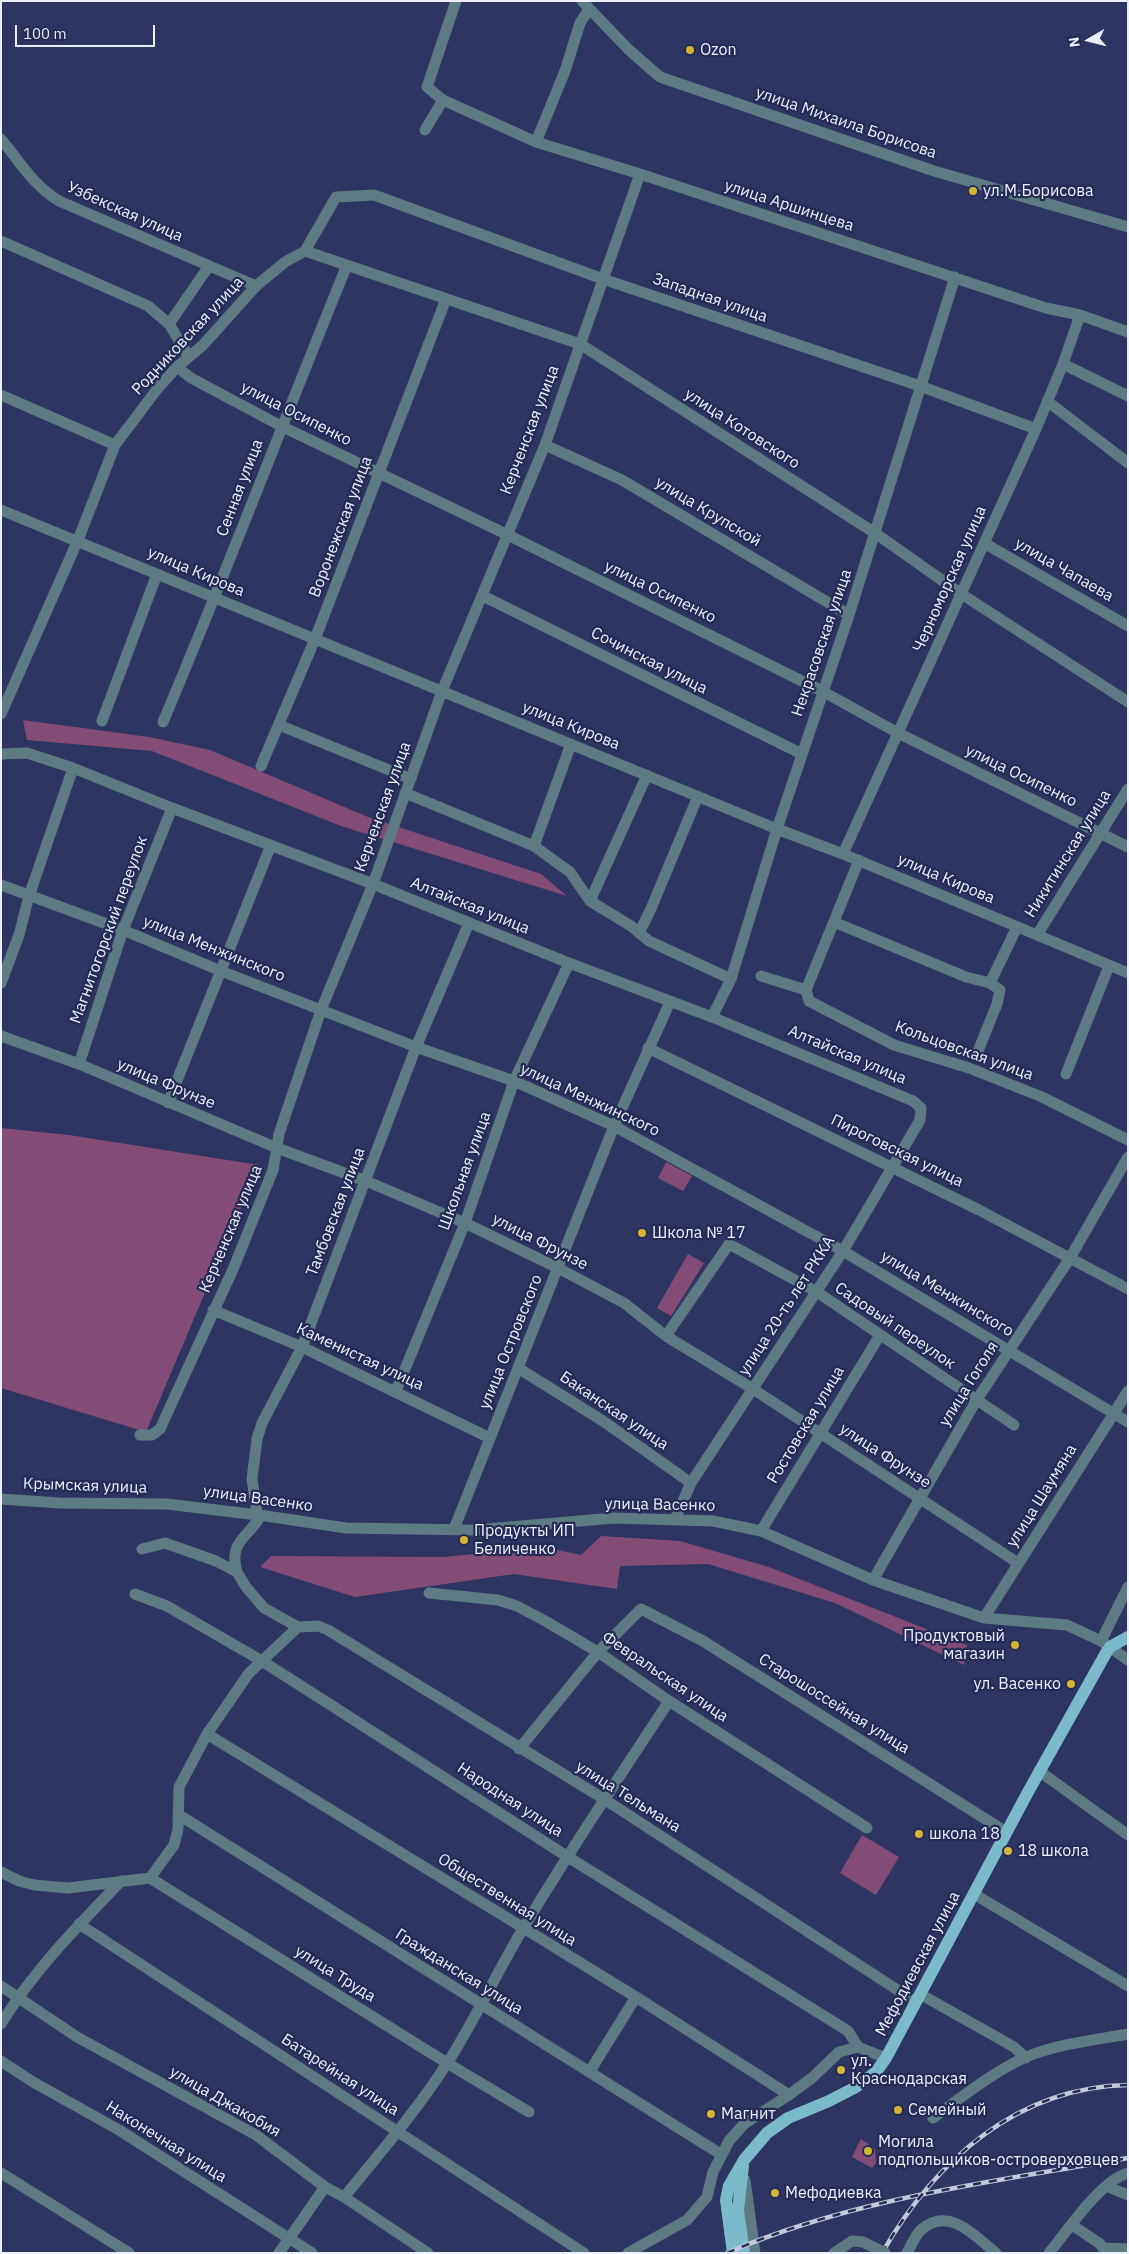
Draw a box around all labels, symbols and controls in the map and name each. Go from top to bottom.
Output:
scale bar [18,15,158,47]
north arrow [1064,15,1114,65]
text: 100 m [23,24,67,43]
text: N [1065,36,1084,48]
place label: Ozon [700,40,737,60]
marker: Ozon [684,44,696,56]
street label: улица Михаила Борисова [753,83,939,163]
street label: улица Аршинцева [722,176,856,236]
street label: Узбекская улица [64,178,186,246]
place label: ул.М.Борисова [983,181,1094,201]
marker: ул.М.Борисова [967,185,979,197]
street label: Западная улица [650,269,770,327]
street label: Родниковская улица [128,273,248,399]
street label: Керченская улица [496,363,564,497]
street label: улица Осипенко [237,378,355,450]
street label: улица Котовского [681,385,803,473]
street label: Сенная улица [213,437,267,539]
street label: Воронежская улица [305,454,377,600]
street label: улица Крупской [652,473,764,551]
street label: Черноморская улица [909,503,991,655]
street label: улица Чапаева [1011,534,1117,606]
street label: улица Кирова [145,543,247,601]
street label: улица Осипенко [601,557,719,627]
street label: Некрасовская улица [788,567,856,719]
street label: Сочинская улица [588,623,710,699]
street label: улица Кирова [519,698,623,754]
street label: Керченская улица [351,739,415,875]
street label: улица Осипенко [962,741,1080,811]
street label: Никитинская улица [1021,787,1115,921]
street label: Магнитогорский переулок [66,833,152,1027]
street label: улица Кирова [895,850,997,908]
street label: Алтайская улица [408,873,532,939]
street label: улица Менжинского [140,912,288,986]
street label: Кольцовская улица [892,1017,1036,1085]
street label: Алтайская улица [785,1021,909,1089]
street label: улица Фрунзе [114,1055,218,1113]
street label: улица Менжинского [517,1059,663,1141]
street label: Школьная улица [435,1109,495,1233]
street label: Пироговская улица [828,1111,966,1191]
street label: Тамбовская улица [303,1145,369,1279]
street label: Керченская улица [195,1162,267,1296]
street label: улица Фрунзе [489,1210,591,1274]
place label: Школа № 17 [652,1223,746,1243]
marker: Школа № 17 [636,1227,648,1239]
street label: улица 20-ть лет РККА [735,1232,839,1380]
street label: улица Менжинского [877,1247,1017,1341]
street label: улица Островского [475,1272,547,1412]
street label: Садовый переулок [831,1278,959,1374]
street label: Каменистая улица [293,1319,427,1395]
street label: улица Гоголя [935,1338,1003,1430]
street label: Ростовская улица [763,1363,849,1487]
street label: Баканская улица [556,1367,672,1455]
street label: улица Фрунзе [836,1419,934,1493]
street label: улица Шаумяна [1003,1441,1081,1551]
street label: Крымская улица [22,1474,148,1498]
street label: улица Васенко [202,1482,314,1516]
street label: улица Васенко [604,1494,716,1516]
place label: Продукты ИП Беличенко [474,1521,575,1559]
marker: Продукты ИП Беличенко [458,1534,470,1546]
place label: Продуктовый магазин [903,1626,1005,1664]
street label: Февральская улица [598,1628,732,1726]
marker: Продуктовый магазин [1009,1639,1021,1651]
street label: Старошоссейная улица [755,1650,913,1758]
place label: ул. Васенко [973,1674,1061,1694]
marker: ул. Васенко [1065,1678,1077,1690]
street label: улица Тельмана [572,1757,684,1837]
street label: Народная улица [454,1759,566,1841]
place label: школа 18 [929,1824,1000,1844]
marker: школа 18 [913,1828,925,1840]
place label: 18 школа [1018,1841,1089,1861]
marker: 18 школа [1002,1845,1014,1857]
street label: Общественная улица [434,1850,580,1950]
street label: Мефодиевская улица [872,1888,964,2040]
street label: Гражданская улица [392,1925,526,2019]
street label: улица Труда [291,1942,379,2006]
street label: Батарейная улица [278,2030,402,2120]
place label: ул. Краснодарская [851,2051,967,2089]
street label: улица Джакобия [166,2062,284,2142]
marker: ул. Краснодарская [835,2064,847,2076]
street label: Наконечная улица [102,2097,230,2187]
place label: Семейный [908,2100,986,2120]
place label: Магнит [721,2104,776,2124]
marker: Семейный [892,2104,904,2116]
marker: Магнит [705,2108,717,2120]
place label: Могила подпольщиков-островерховцев [878,2132,1119,2170]
marker: Могила подпольщиков-островерховцев [862,2145,874,2157]
place label: Мефодиевка [785,2183,882,2203]
marker: Мефодиевка [769,2187,781,2199]

